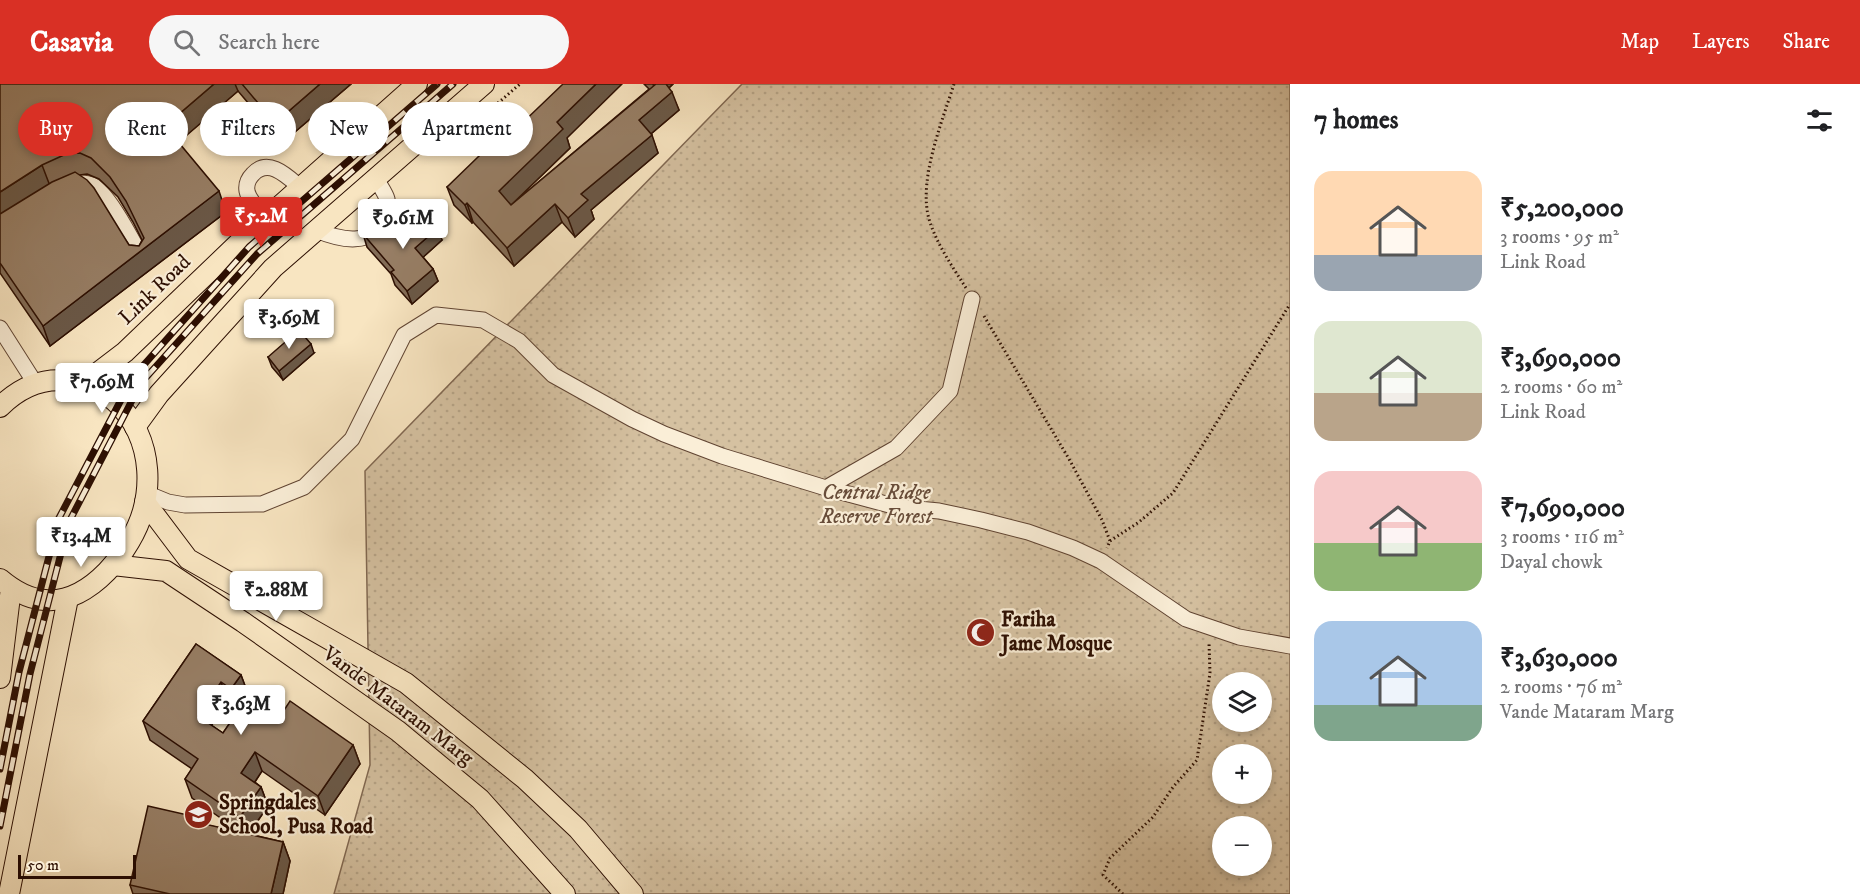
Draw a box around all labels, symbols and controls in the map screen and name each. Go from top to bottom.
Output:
search box [149,15,569,69]
text: Casavia [30,25,113,60]
icon: search [170,26,203,59]
text: Search here [218,29,320,56]
text: Map [1620,29,1659,55]
text: Layers [1692,29,1750,55]
text: Share [1783,29,1830,55]
chip: Buy [18,102,93,156]
chip: Rent [105,102,188,156]
chip: Filters [200,102,296,156]
chip: New [308,102,389,156]
chip: Apartment [401,102,533,156]
text: 7 homes [1314,104,1398,137]
icon: filters [1803,104,1836,137]
text: ₹5,200,000 [1500,192,1624,225]
icon: home [1362,195,1434,267]
pin: ₹5.2M [219,197,303,248]
pin: ₹9.61M [354,199,452,250]
text: ₹5.2M [234,204,288,229]
text: ₹9.61M [372,206,434,231]
text: 3 rooms · 95 m² [1500,225,1619,250]
street label: Link Road [114,249,197,331]
text: Link Road [1500,250,1586,275]
pin: ₹3.69M [240,299,338,350]
text: ₹3.69M [258,306,320,331]
text: ₹3,690,000 [1500,342,1621,375]
icon: home [1362,345,1434,417]
pin: ₹7.69M [53,363,151,414]
text: ₹7.69M [69,370,135,395]
text: 2 rooms · 60 m² [1500,375,1622,400]
text: Link Road [1500,400,1586,425]
park label: Central Ridge Reserve Forest [819,480,934,530]
text: ₹7,690,000 [1500,492,1625,525]
icon: home [1362,495,1434,567]
pin: ₹13.4M [32,517,130,568]
text: ₹13.4M [51,524,111,549]
text: 3 rooms · 116 m² [1500,525,1624,550]
text: Dayal chowk [1500,550,1603,575]
pin: ₹2.88M [227,571,325,622]
text: ₹2.88M [244,578,308,603]
place label: Fariha Jame Mosque [999,607,1112,657]
mosque icon: Fariha Jame Mosque [964,616,996,648]
street label: Vande Mataram Marg [317,640,479,772]
text: ₹3,630,000 [1500,642,1618,675]
icon: home [1362,645,1434,717]
map controls [1212,672,1272,876]
button: layers [1212,672,1272,732]
text: 2 rooms · 76 m² [1500,675,1622,700]
pin: ₹3.63M [192,685,290,736]
text: ₹3.63M [211,692,271,717]
text: Vande Mataram Marg [1500,700,1674,725]
button: + [1212,744,1272,804]
place label: Springdales School, Pusa Road [219,790,374,840]
school or university icon: Springdales School, Pusa Road [182,799,214,831]
button: − [1212,816,1272,876]
scale bar [18,852,136,880]
text: 50 m [27,855,59,875]

